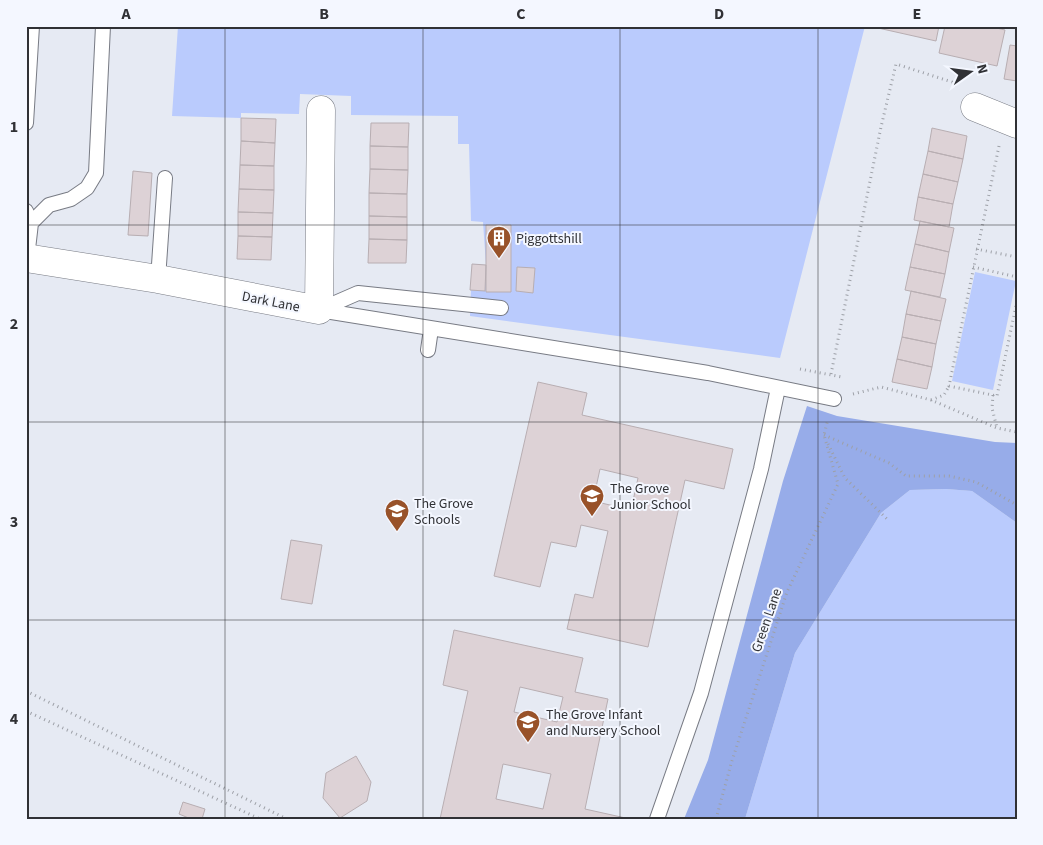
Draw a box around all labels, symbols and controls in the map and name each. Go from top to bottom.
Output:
text: A [120,3,131,25]
text: B [319,3,329,25]
text: C [516,3,526,25]
text: D [714,3,724,25]
text: E [913,3,921,25]
north arrow [946,48,996,98]
text: N [971,62,992,76]
text: 1 [10,116,18,138]
building icon: Piggottshill [486,225,512,259]
place label: Piggottshill [516,229,582,249]
street label: Dark Lane [240,287,302,317]
text: 2 [10,313,18,335]
place label: The Grove Junior School [610,479,691,515]
school or university icon: The Grove Junior School [579,483,605,517]
place label: The Grove Schools [414,494,473,530]
school or university icon: The Grove Schools [384,498,410,532]
text: 3 [10,511,18,533]
street label: Green Lane [747,586,787,655]
place label: The Grove Infant and Nursery School [546,705,661,741]
text: 4 [10,708,19,730]
school or university icon: The Grove Infant and Nursery School [515,709,541,743]

